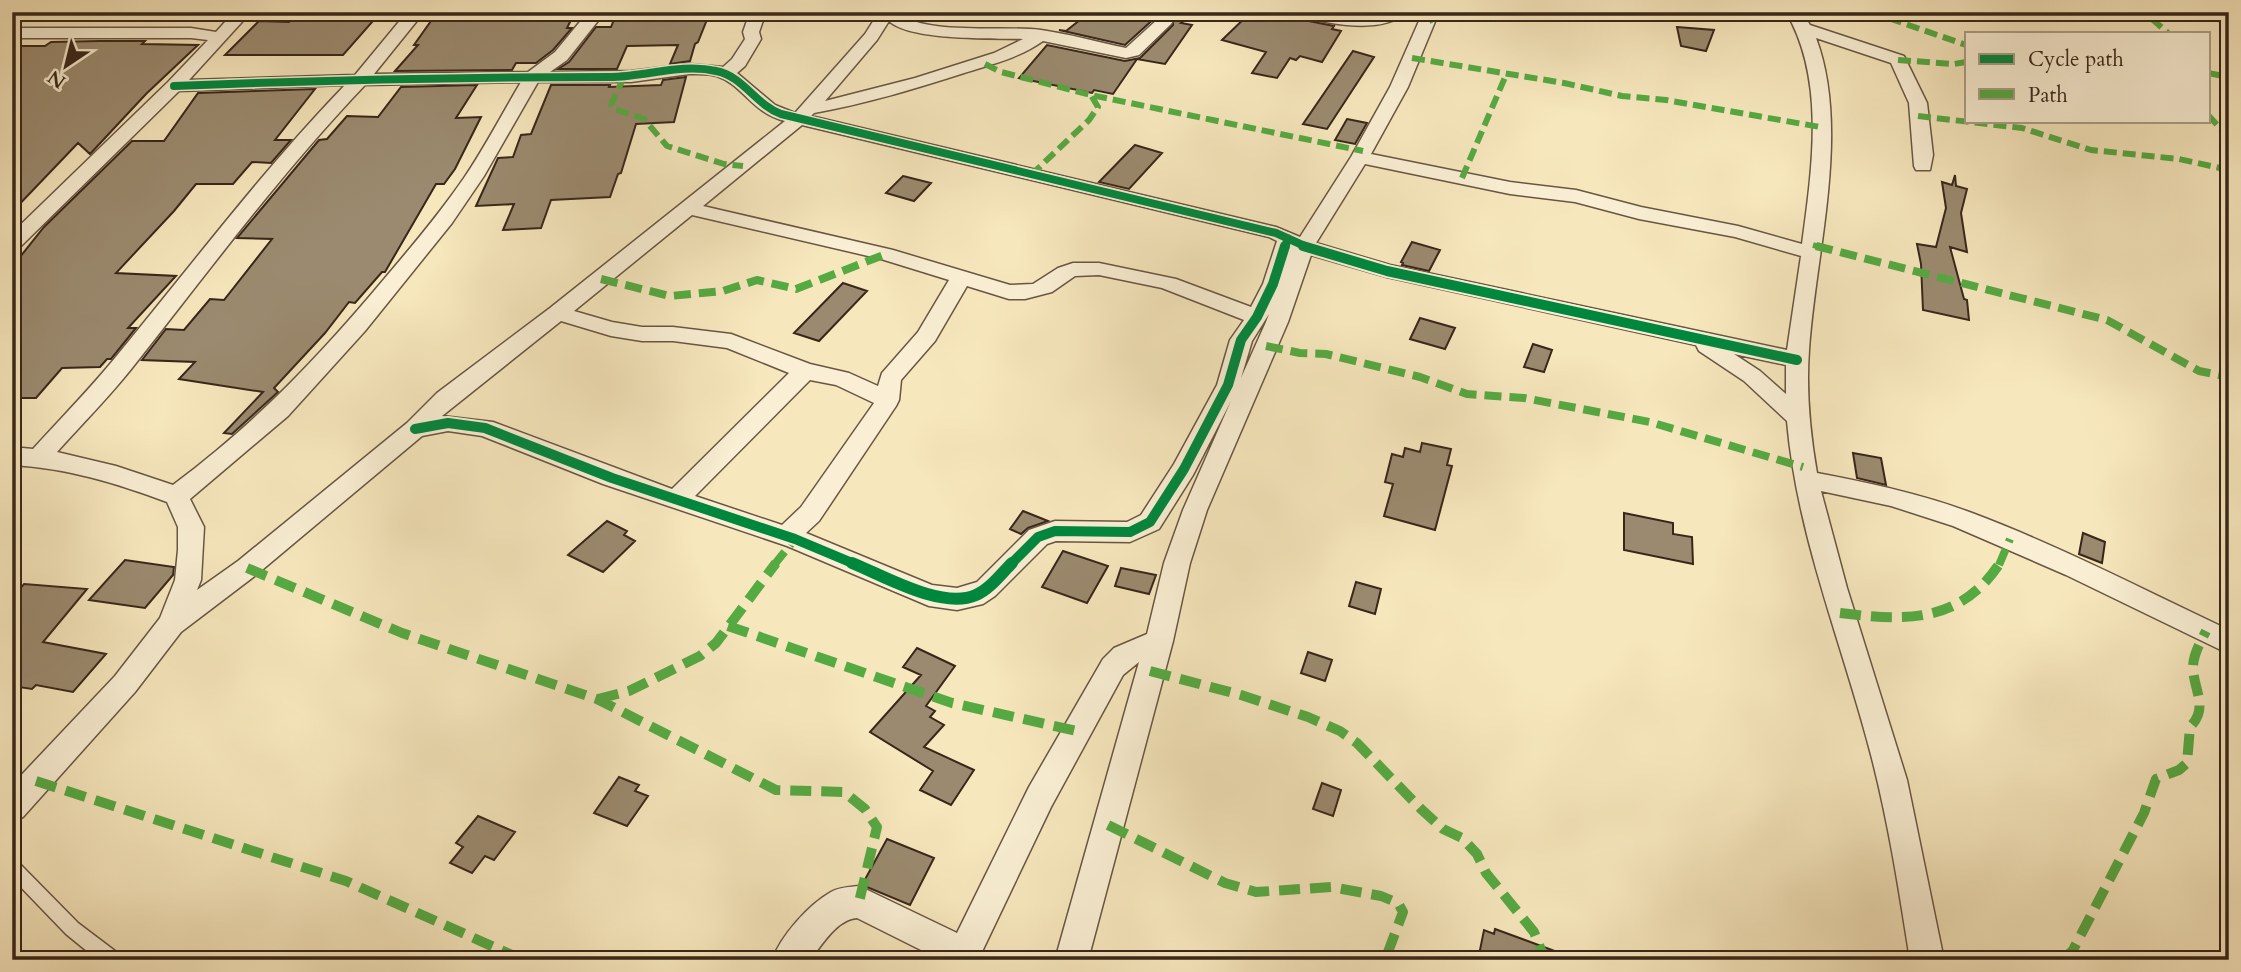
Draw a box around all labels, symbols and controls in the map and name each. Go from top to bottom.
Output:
north arrow [32,32,102,102]
legend [1965,32,2210,122]
text: Cycle path [2028,45,2124,74]
text: N [42,63,71,94]
text: Path [2028,81,2068,110]

